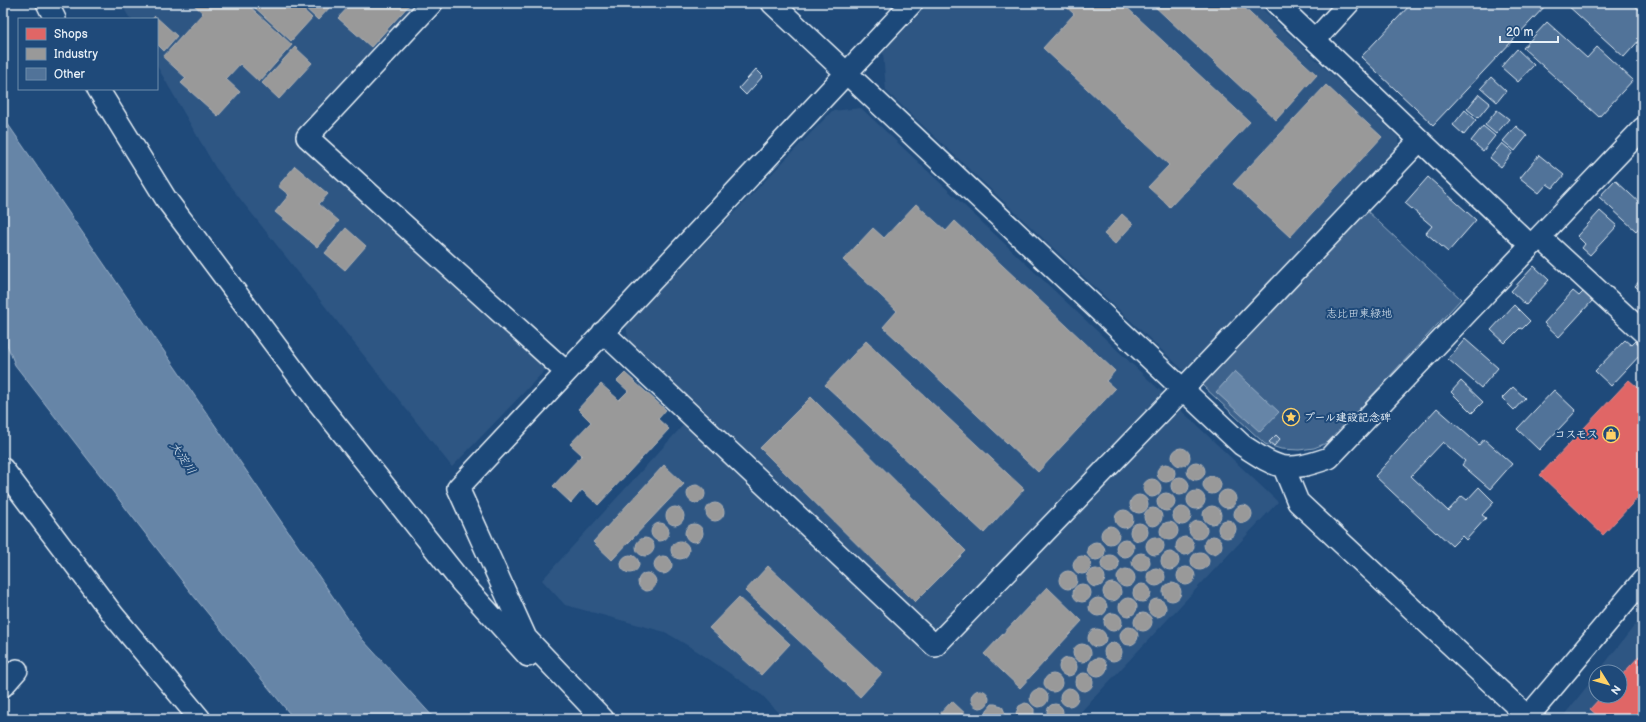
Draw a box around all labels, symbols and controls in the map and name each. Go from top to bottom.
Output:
legend [18,18,158,90]
scale bar [1500,18,1558,44]
text: 20 m [1506,25,1533,40]
text: Shops [54,27,88,42]
text: Industry [54,47,99,62]
text: Other [54,67,86,82]
park label: 志比田東緑地 [1326,307,1392,320]
place icon: プール建設記念碑 [1281,407,1301,427]
place label: プール建設記念碑 [1304,411,1391,424]
shop icon: コスモス [1601,424,1621,444]
place label: コスモス [1554,428,1598,441]
water label: 大淀川 [166,439,199,477]
north arrow [1588,664,1628,704]
text: N [1608,683,1623,697]

